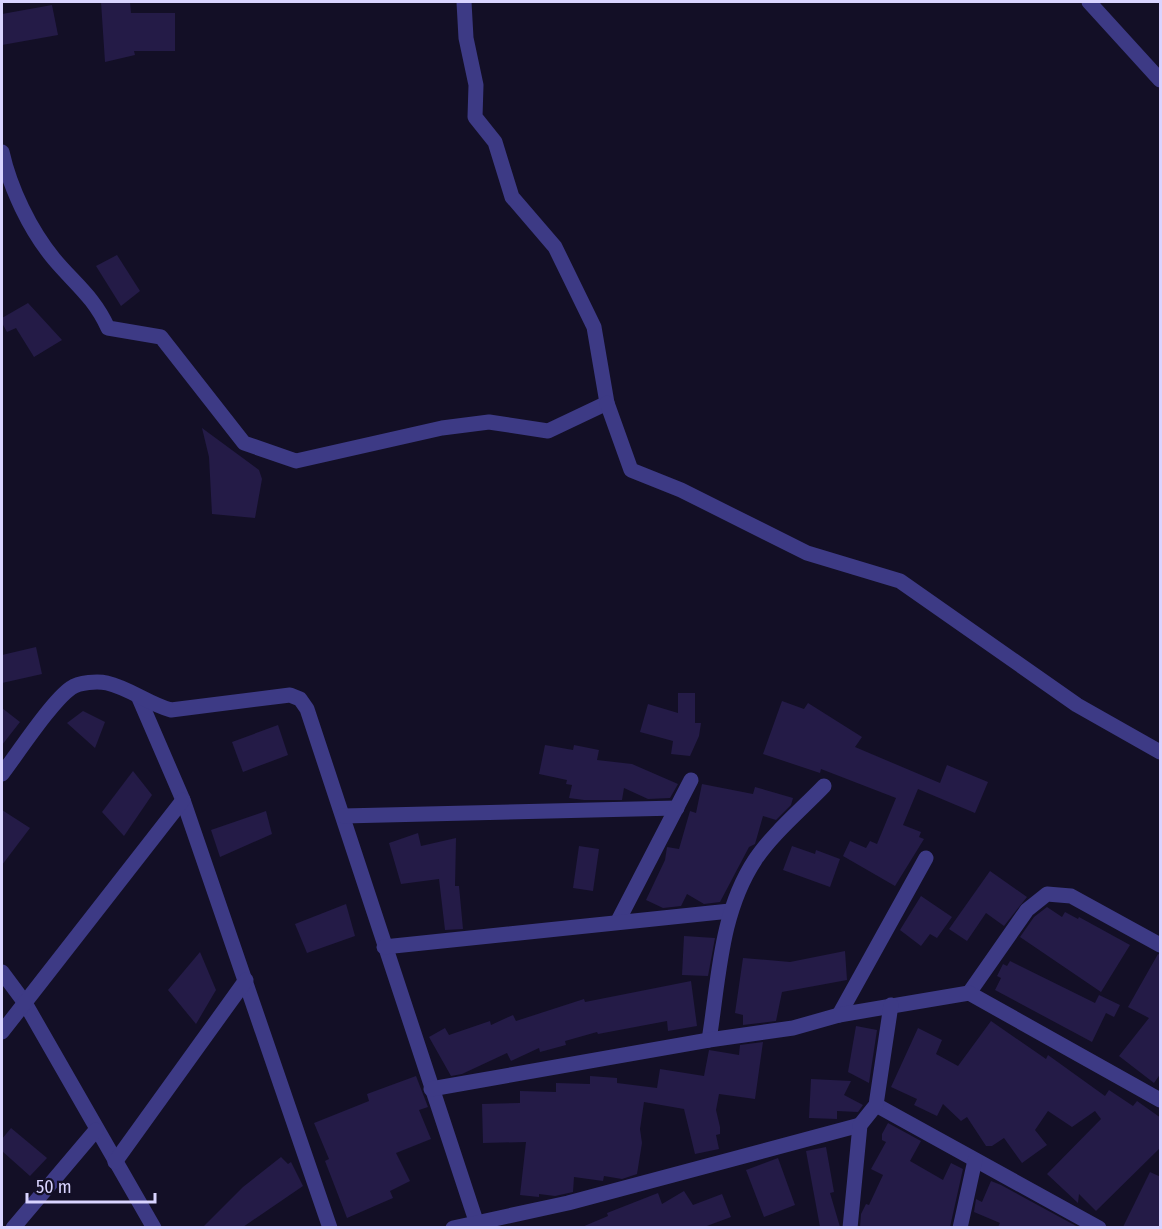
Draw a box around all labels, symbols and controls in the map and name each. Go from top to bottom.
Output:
scale bar [27,1166,154,1204]
text: 50 m [36,1176,72,1198]

